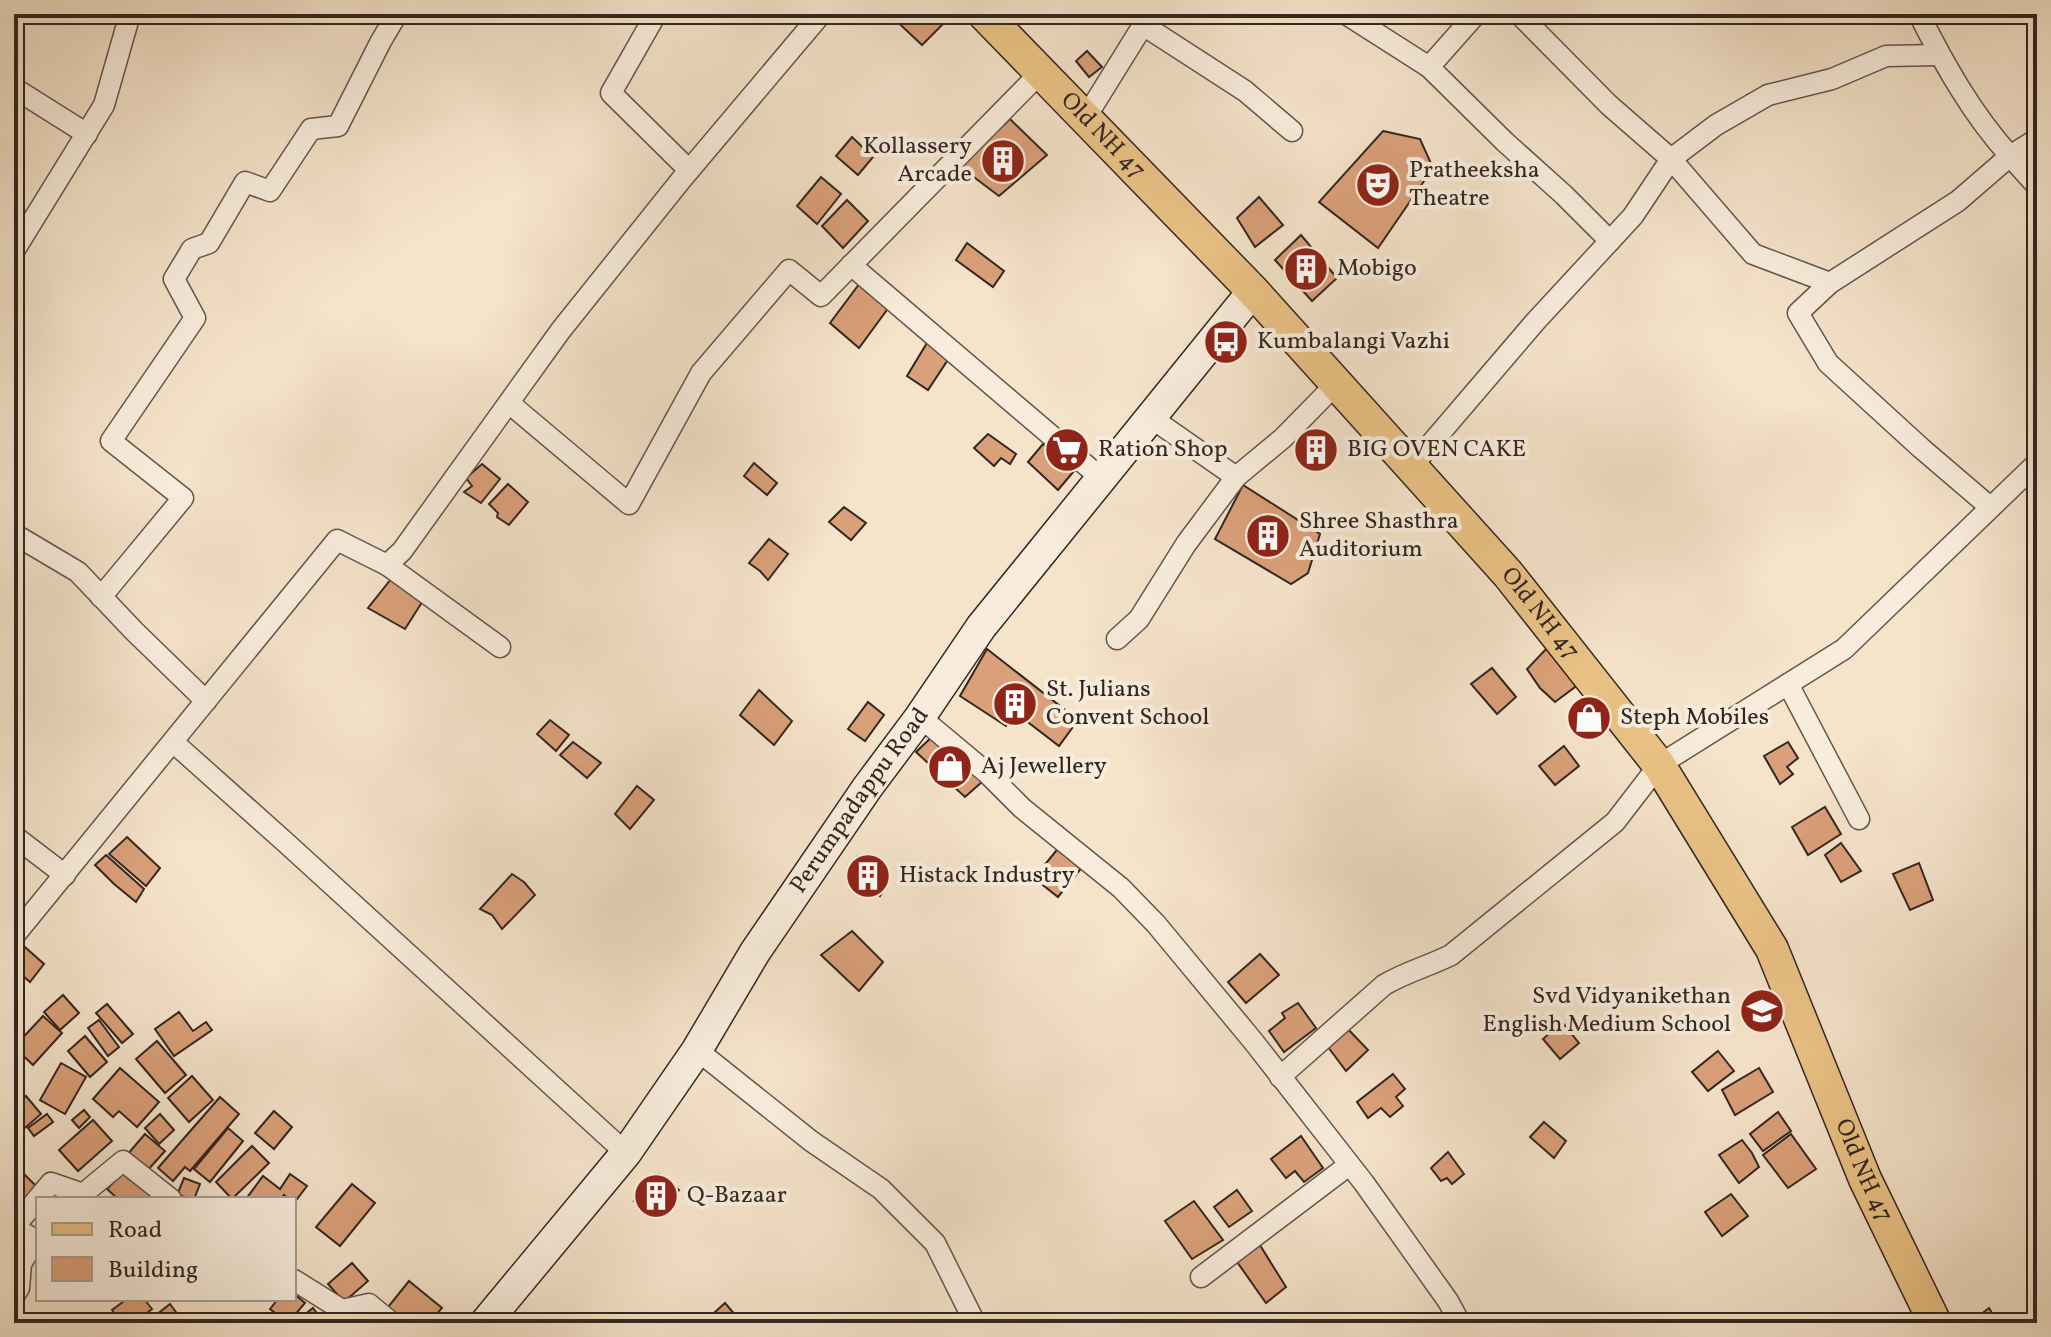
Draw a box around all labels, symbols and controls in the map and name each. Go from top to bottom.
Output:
street label: Old NH 47 [1052,85,1153,187]
place label: Kollassery Arcade [863,130,972,192]
building icon: Kollassery Arcade [979,137,1027,185]
place label: Pratheeksha Theatre [1409,154,1540,216]
theatre icon: Pratheeksha Theatre [1354,161,1402,209]
building icon: Mobigo [1282,245,1330,293]
place label: Mobigo [1337,252,1417,286]
bus stop icon: Kumbalangi Vazhi [1202,318,1250,366]
place label: Kumbalangi Vazhi [1257,325,1450,359]
supermarket icon: Ration Shop [1043,426,1091,474]
building icon: BIG OVEN CAKE [1292,426,1340,474]
place label: Ration Shop [1098,433,1228,467]
place label: BIG OVEN CAKE [1347,433,1526,467]
place label: Shree Shasthra Auditorium [1299,505,1459,567]
building icon: Shree Shasthra Auditorium [1244,512,1292,560]
street label: Old NH 47 [1492,560,1587,668]
place label: St. Julians Convent School [1046,673,1209,735]
building icon: St. Julians Convent School [991,680,1039,728]
shop icon: Steph Mobiles [1565,694,1613,742]
street label: Perumpadappu Road [782,701,938,901]
place label: Steph Mobiles [1620,701,1769,735]
shop icon: Aj Jewellery [926,743,974,791]
place label: Aj Jewellery [981,750,1107,784]
building icon: Histack Industry [844,852,892,900]
place label: Histack Industry [899,859,1075,893]
place label: Svd Vidyanikethan English Medium School [1482,980,1731,1042]
school or university icon: Svd Vidyanikethan English Medium School [1738,987,1786,1035]
street label: Old NH 47 [1825,1114,1901,1228]
building icon: Q-Bazaar [632,1172,680,1220]
place label: Q-Bazaar [687,1179,787,1213]
legend [36,1197,296,1301]
text: Road [108,1214,162,1248]
text: Building [108,1254,198,1288]

